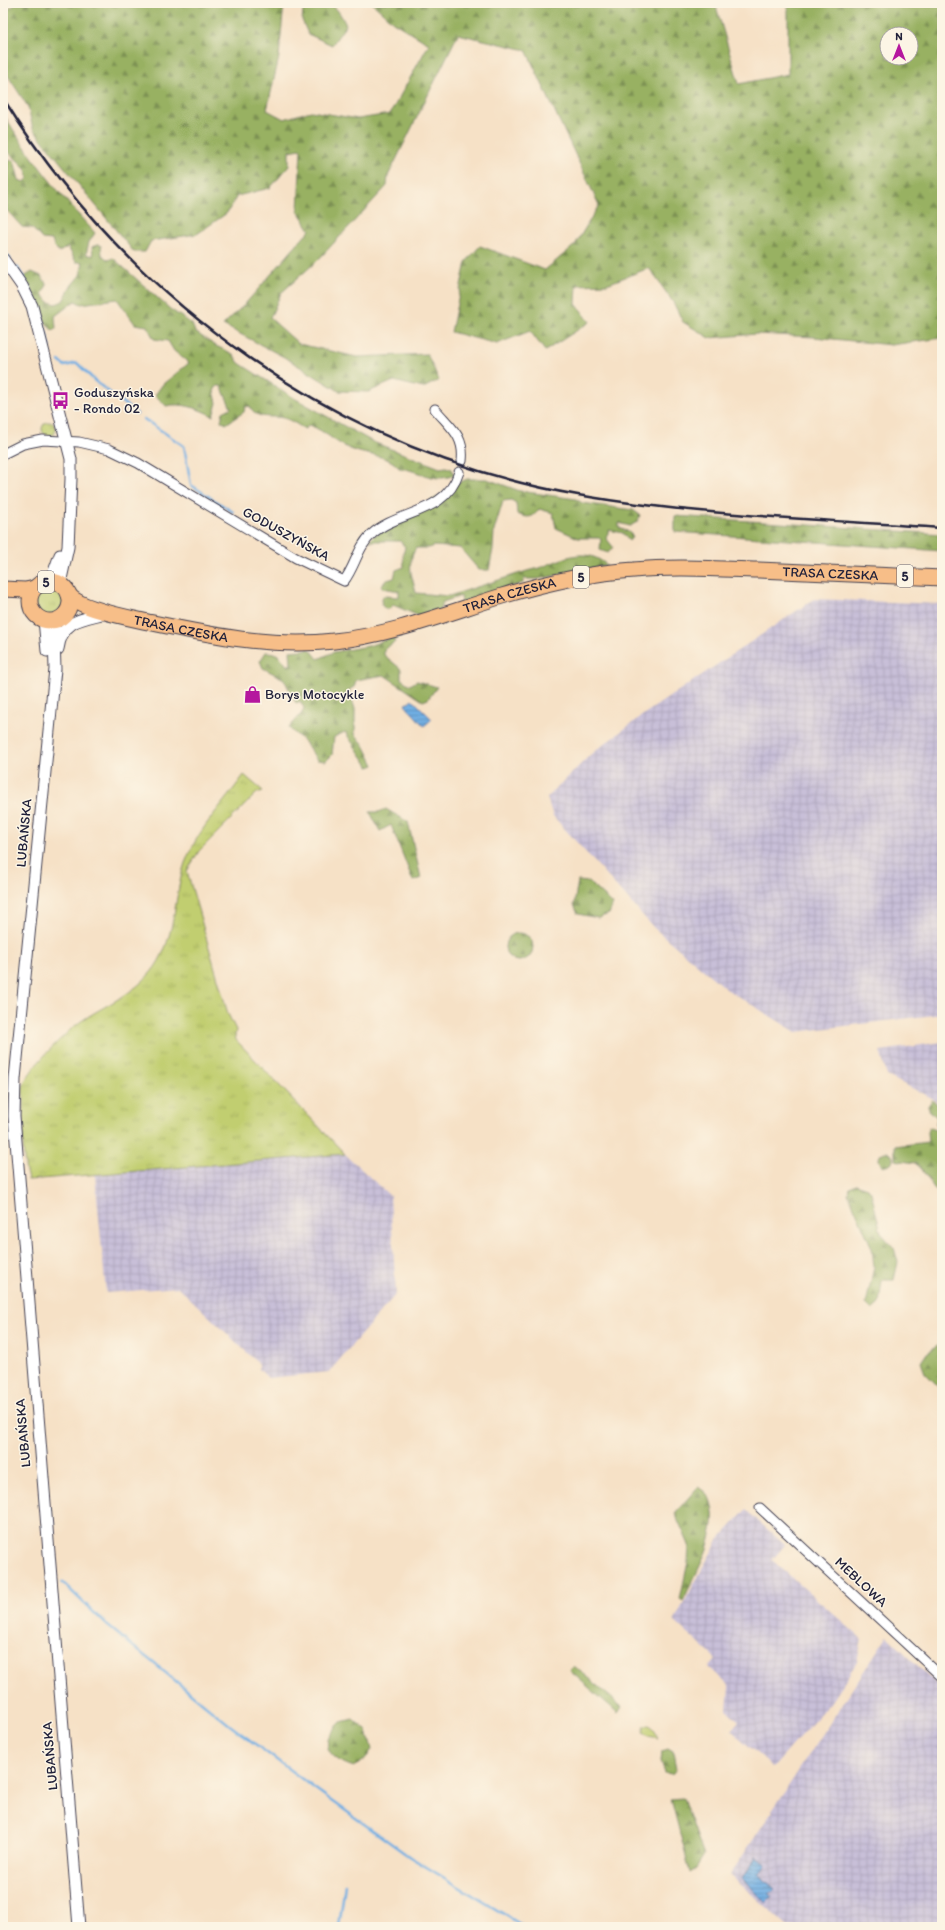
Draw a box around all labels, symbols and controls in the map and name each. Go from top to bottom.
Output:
north arrow [879,26,919,66]
text: N [895,30,903,43]
place label: Goduszyńska - Rondo 02 [74,384,155,417]
bus stop icon: Goduszyńska - Rondo 02 [51,390,71,410]
street label: GODUSZYŃSKA [239,503,333,565]
street label: TRASA CZESKA [782,563,879,584]
road number: 5 [897,565,913,587]
road number: 5 [573,566,589,588]
road number: 5 [38,571,54,593]
street label: TRASA CZESKA [461,573,558,616]
street label: TRASA CZESKA [132,611,230,646]
shop icon: Borys Motocykle [242,684,262,704]
place label: Borys Motocykle [265,686,365,703]
street label: LUBAŃSKA [13,798,35,868]
street label: LUBAŃSKA [12,1398,34,1468]
street label: MEBLOWA [831,1553,891,1611]
street label: LUBAŃSKA [39,1721,61,1791]

